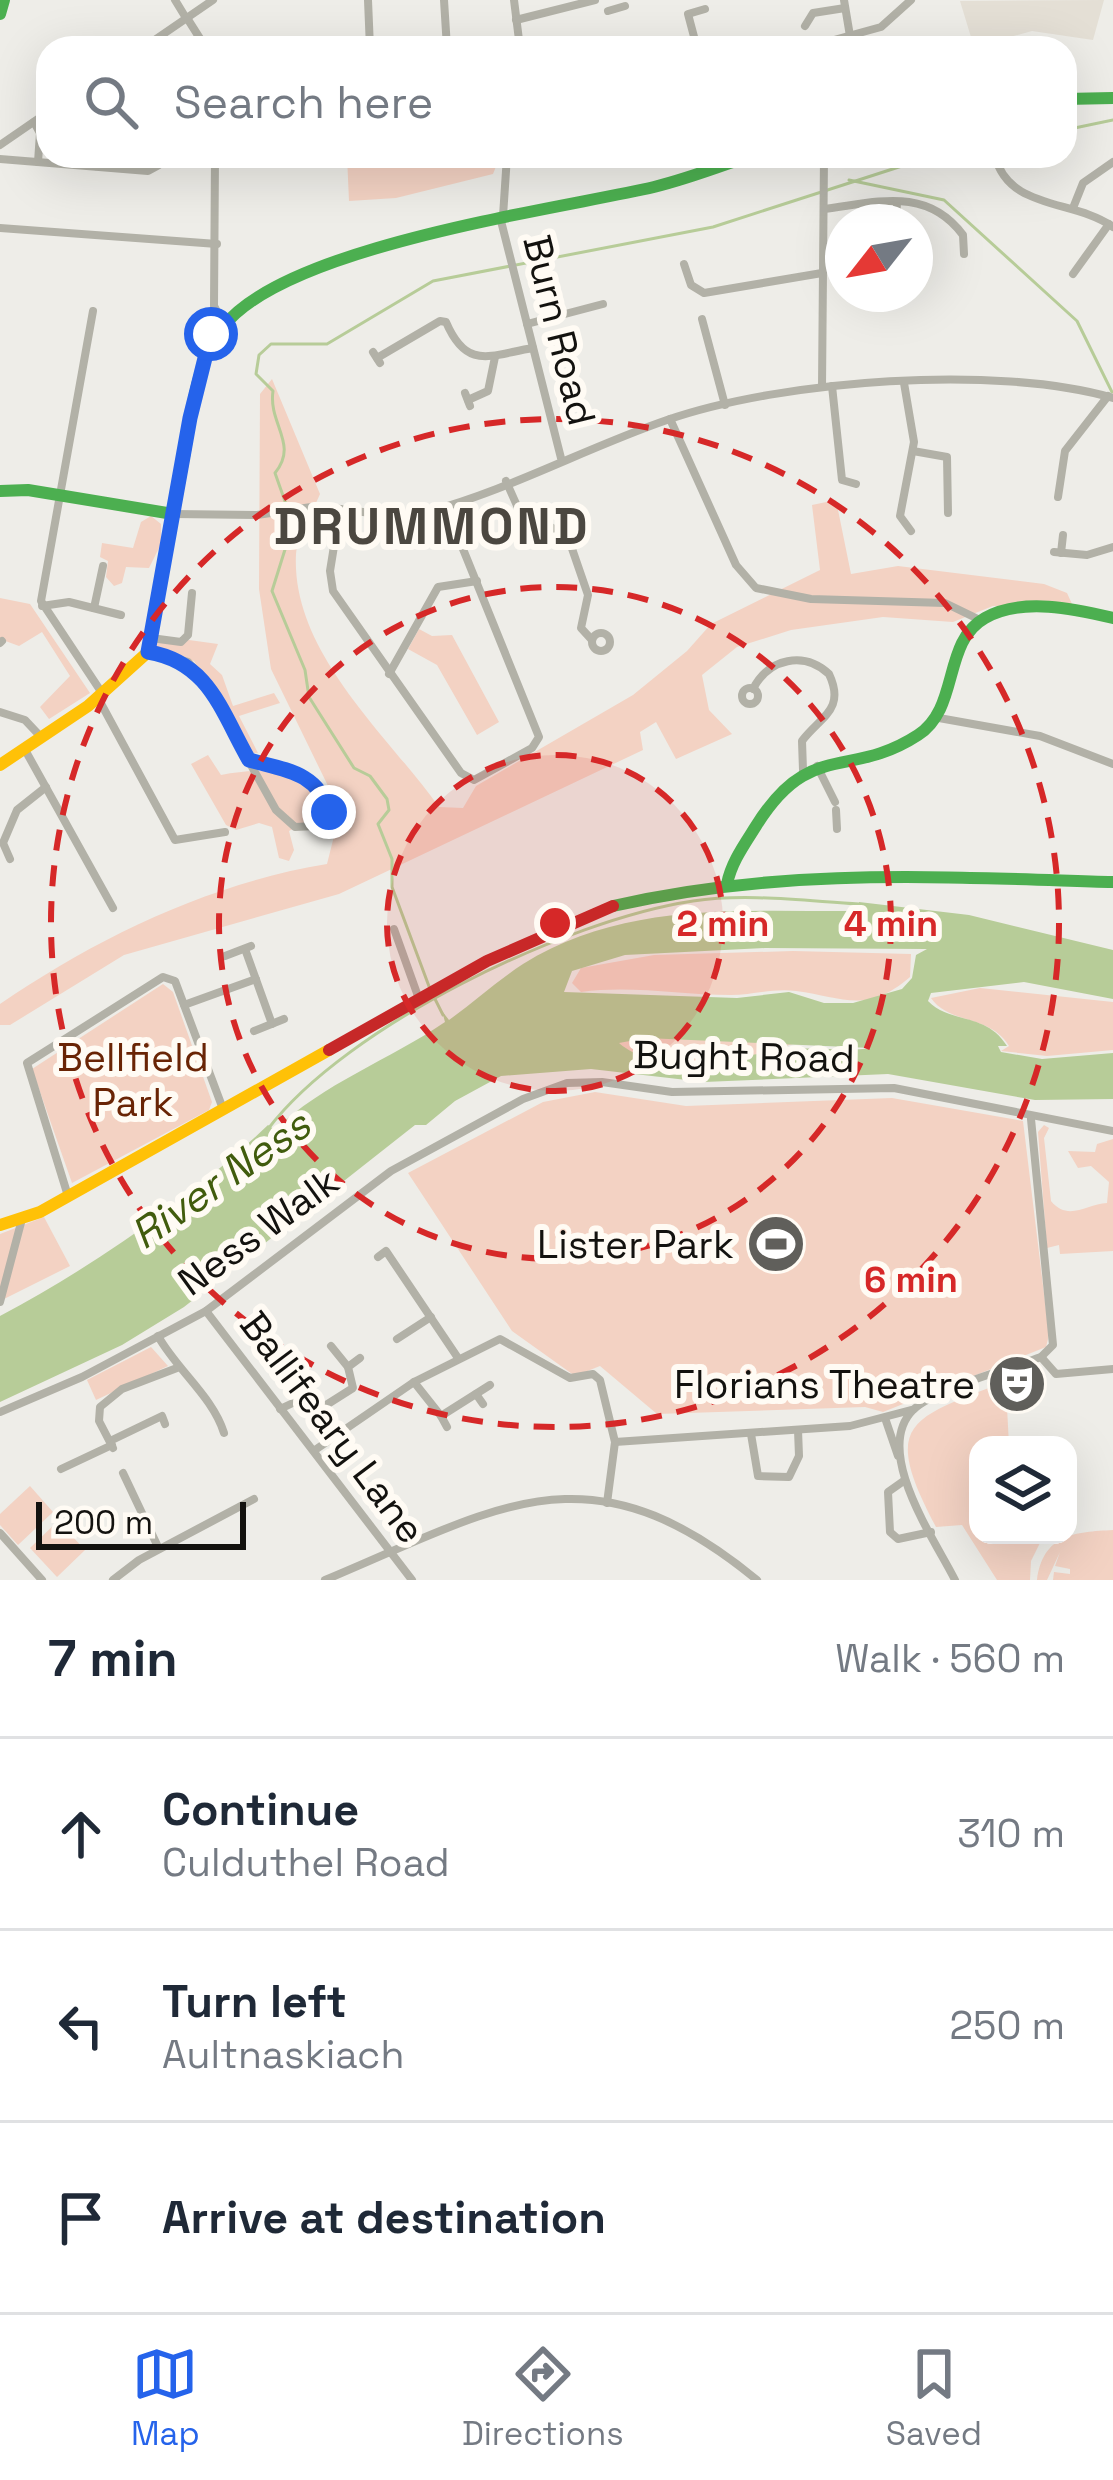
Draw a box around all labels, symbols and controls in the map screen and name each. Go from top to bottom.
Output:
search box [36,36,1077,168]
icon: search [78,69,144,135]
text: Search here [174,74,433,131]
north arrow [825,204,933,312]
street label: Burn Road [512,230,607,430]
route start [184,307,238,361]
district label: DRUMMOND [273,494,591,559]
route end [302,785,356,839]
text: 2 min [676,901,770,947]
text: 4 min [844,901,938,947]
centre of rings [534,902,576,944]
street label: Bught Road [633,1030,855,1083]
park label: Bellfield Park [57,1033,209,1127]
water label: River Ness [120,1097,322,1261]
street label: Ness Walk [168,1157,348,1306]
sports icon: Lister Park [745,1213,807,1275]
place label: Lister Park [537,1220,734,1269]
text: 6 min [864,1257,958,1303]
street label: Ballifeary Lane [229,1302,436,1553]
theatre icon: Florians Theatre [986,1353,1048,1415]
place label: Florians Theatre [674,1360,975,1409]
map controls [969,1436,1077,1544]
button: layers [969,1436,1077,1544]
scale bar [36,1496,246,1549]
text: 200 m [54,1502,153,1544]
text: 7 min [48,1626,178,1691]
text: Walk · 560 m [835,1634,1065,1683]
text: Continue [162,1781,359,1838]
icon: ahead [48,1801,114,1867]
text: 310 m [957,1809,1065,1858]
text: Culduthel Road [162,1838,450,1887]
text: Turn left [162,1973,347,2030]
icon: left [48,1993,114,2059]
text: 250 m [950,2001,1065,2050]
text: Aultnaskiach [162,2030,404,2079]
icon: arrive [48,2185,114,2251]
text: Arrive at destination [162,2189,606,2246]
tab: Map [131,2341,200,2455]
tab: Directions [462,2341,624,2455]
tab: Saved [886,2341,982,2455]

